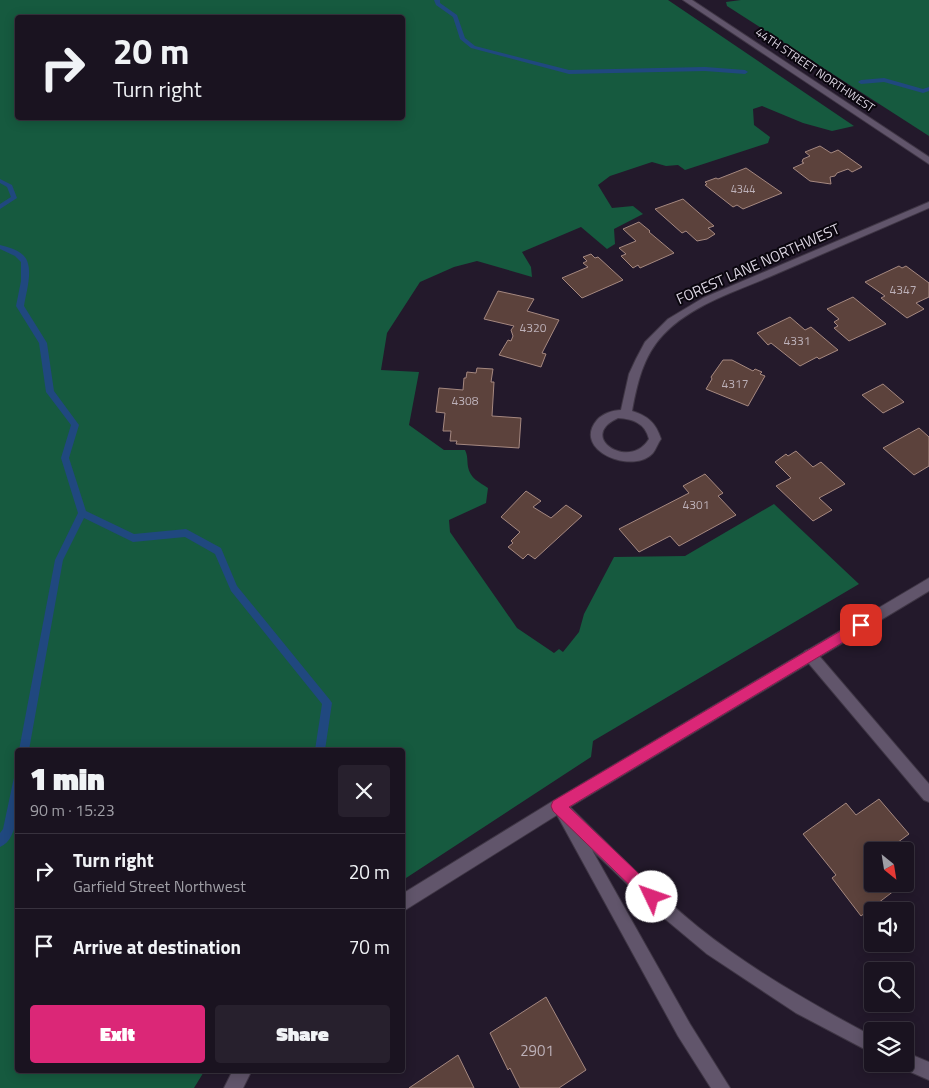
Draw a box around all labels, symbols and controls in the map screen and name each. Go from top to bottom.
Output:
street label: 44TH STREET NORTHWEST [752,22,879,117]
text: 20 m [113,24,189,78]
icon: right [30,35,95,100]
text: Turn right [113,72,202,106]
house number: 4344 [731,181,755,197]
street label: FOREST LANE NORTHWEST [672,217,843,310]
house number: 4347 [890,280,916,299]
house number: 4320 [520,318,547,337]
house number: 4331 [784,331,810,350]
house number: 4317 [722,374,748,393]
house number: 4308 [452,391,479,410]
house number: 4301 [683,495,709,514]
pin [840,604,882,646]
icon: arrive [847,611,875,639]
text: 1 min [30,756,105,802]
button: close [338,765,390,817]
text: 90 m · 15:23 [30,798,115,822]
north arrow [864,842,914,892]
map controls [864,842,914,1072]
text: Turn right [73,845,154,874]
icon: right [30,857,58,885]
text: 20 m [349,857,390,886]
position arrow [625,870,677,922]
text: Garfield Street Northwest [73,874,246,898]
button: sound [864,902,914,952]
icon: arrive [30,932,58,960]
text: Arrive at destination [73,932,241,961]
text: 70 m [349,932,390,961]
button: search [864,962,914,1012]
button: Exit [30,1005,205,1063]
button: Share [215,1005,390,1063]
button: layers [864,1022,914,1072]
house number: 2901 [520,1039,554,1062]

